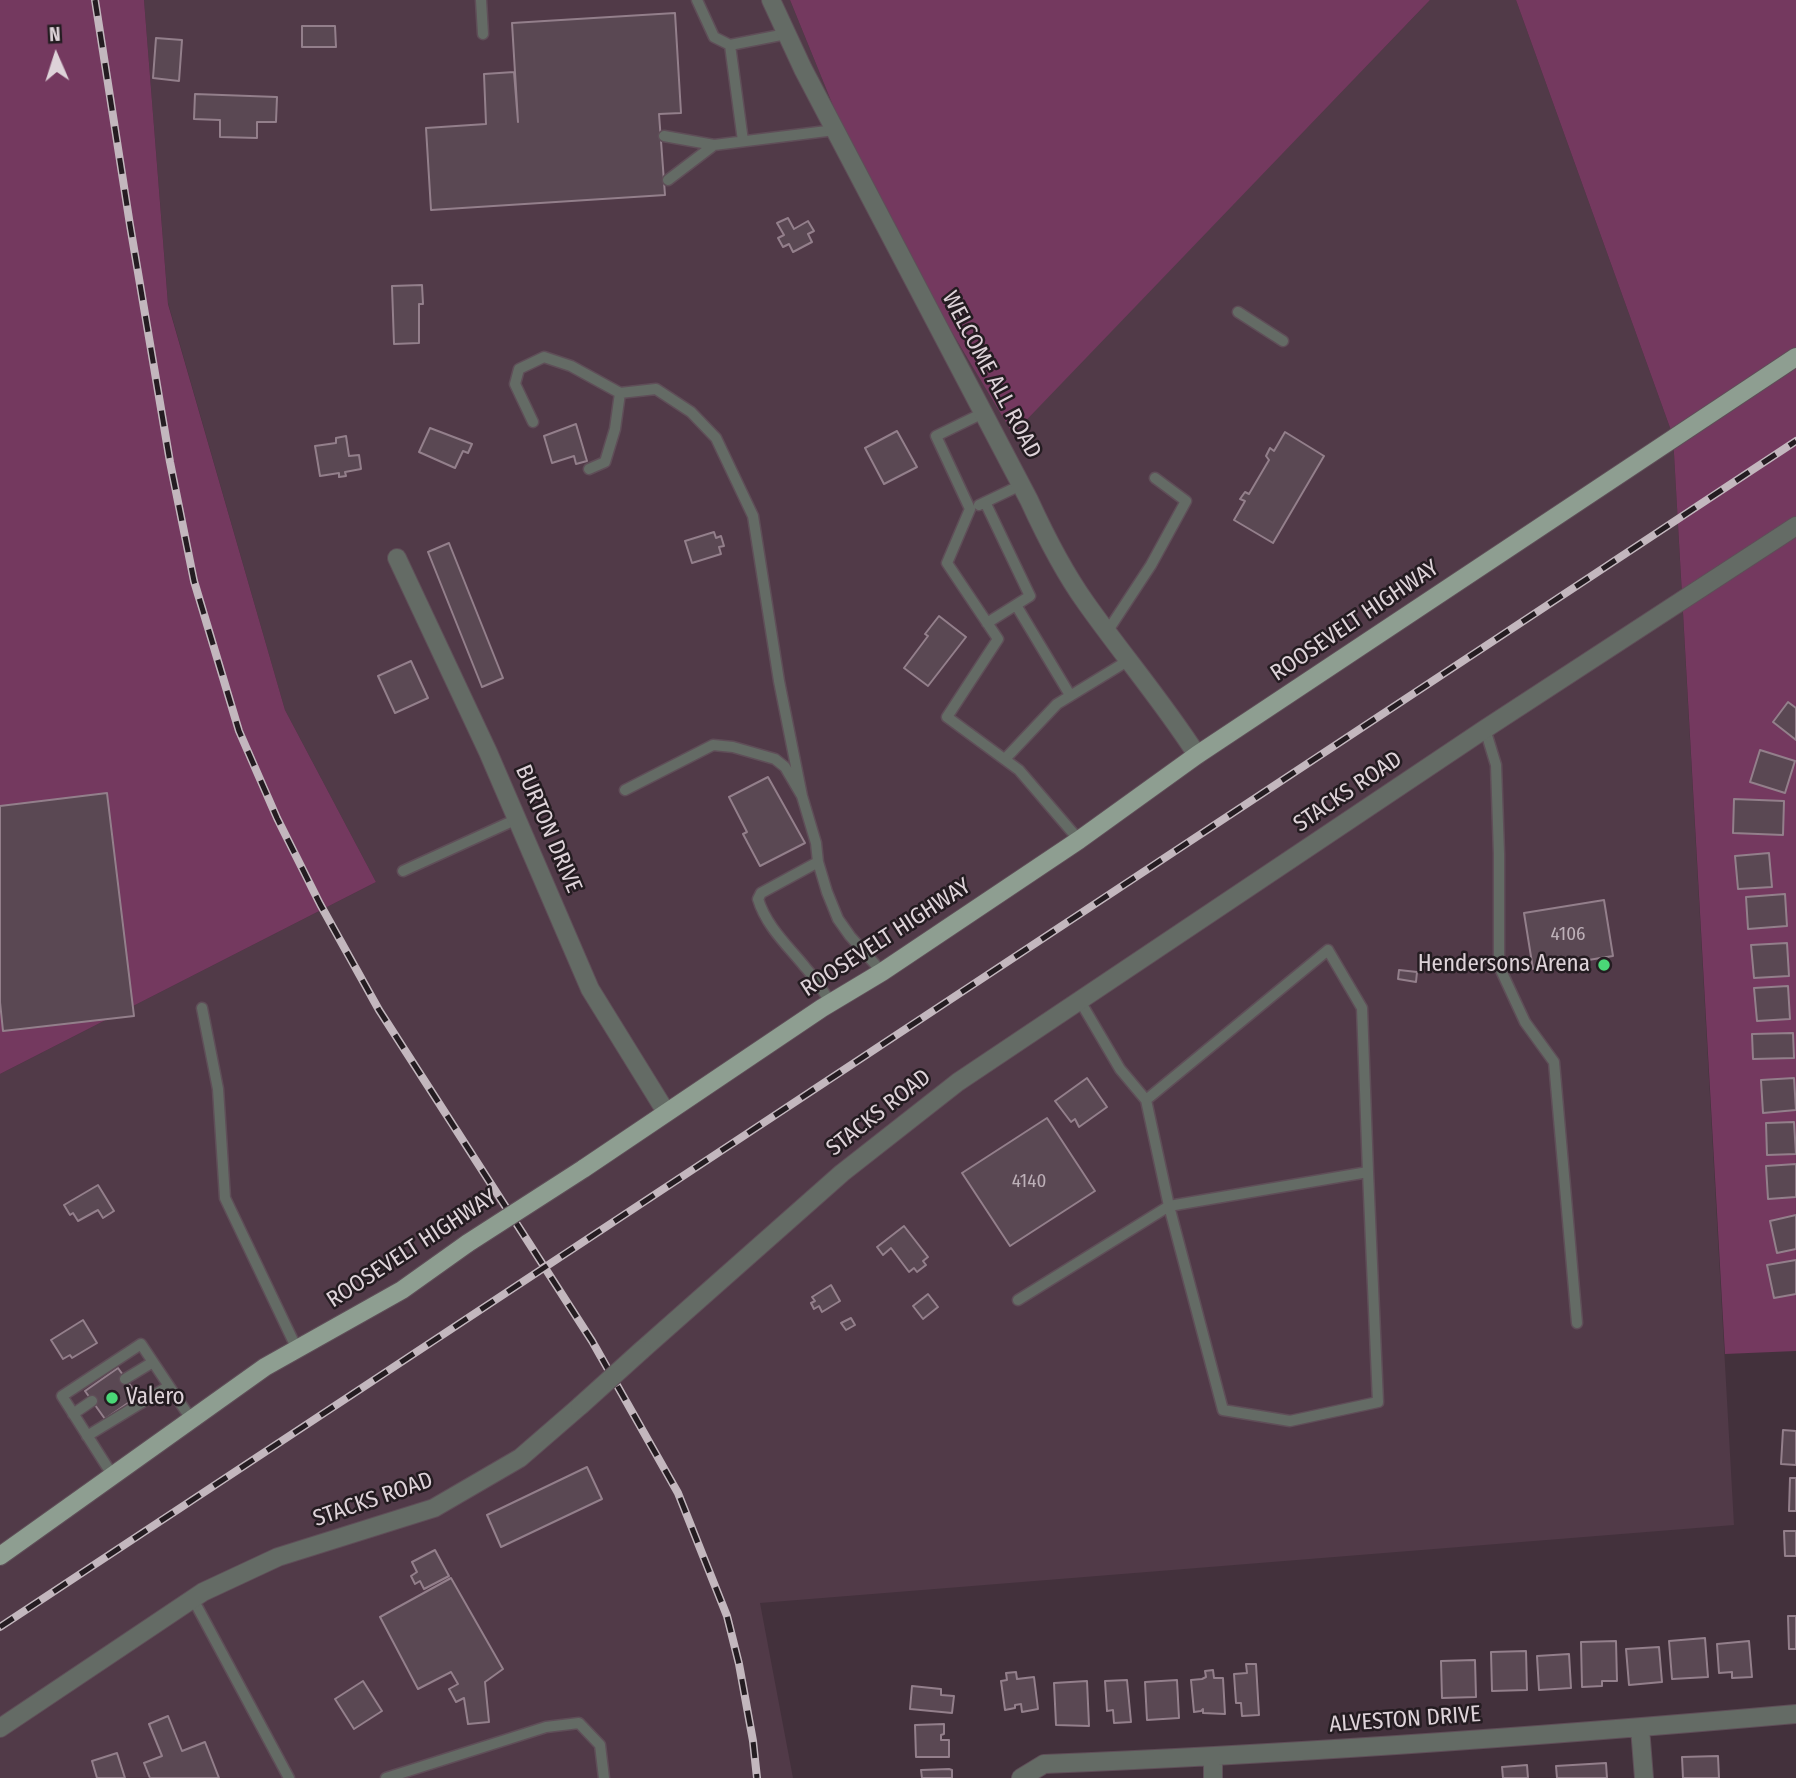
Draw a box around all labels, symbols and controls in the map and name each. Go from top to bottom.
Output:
north arrow [21,21,91,91]
text: N [49,23,61,46]
street label: WELCOME ALL ROAD [935,287,1047,463]
street label: ROOSEVELT HIGHWAY [1266,554,1444,688]
street label: STACKS ROAD [1289,746,1407,838]
street label: BURTON DRIVE [509,761,587,897]
street label: ROOSEVELT HIGHWAY [796,873,976,1003]
house number: 4106 [1551,924,1585,946]
place label: Hendersons Arena [1418,951,1590,979]
marker: Hendersons Arena [1596,957,1612,973]
street label: STACKS ROAD [821,1064,937,1162]
house number: 4140 [1012,1171,1046,1193]
street label: ROOSEVELT HIGHWAY [322,1184,502,1314]
place label: Valero [126,1384,185,1412]
marker: Valero [104,1390,120,1406]
street label: STACKS ROAD [310,1467,436,1533]
street label: ALVESTON DRIVE [1328,1701,1482,1739]

